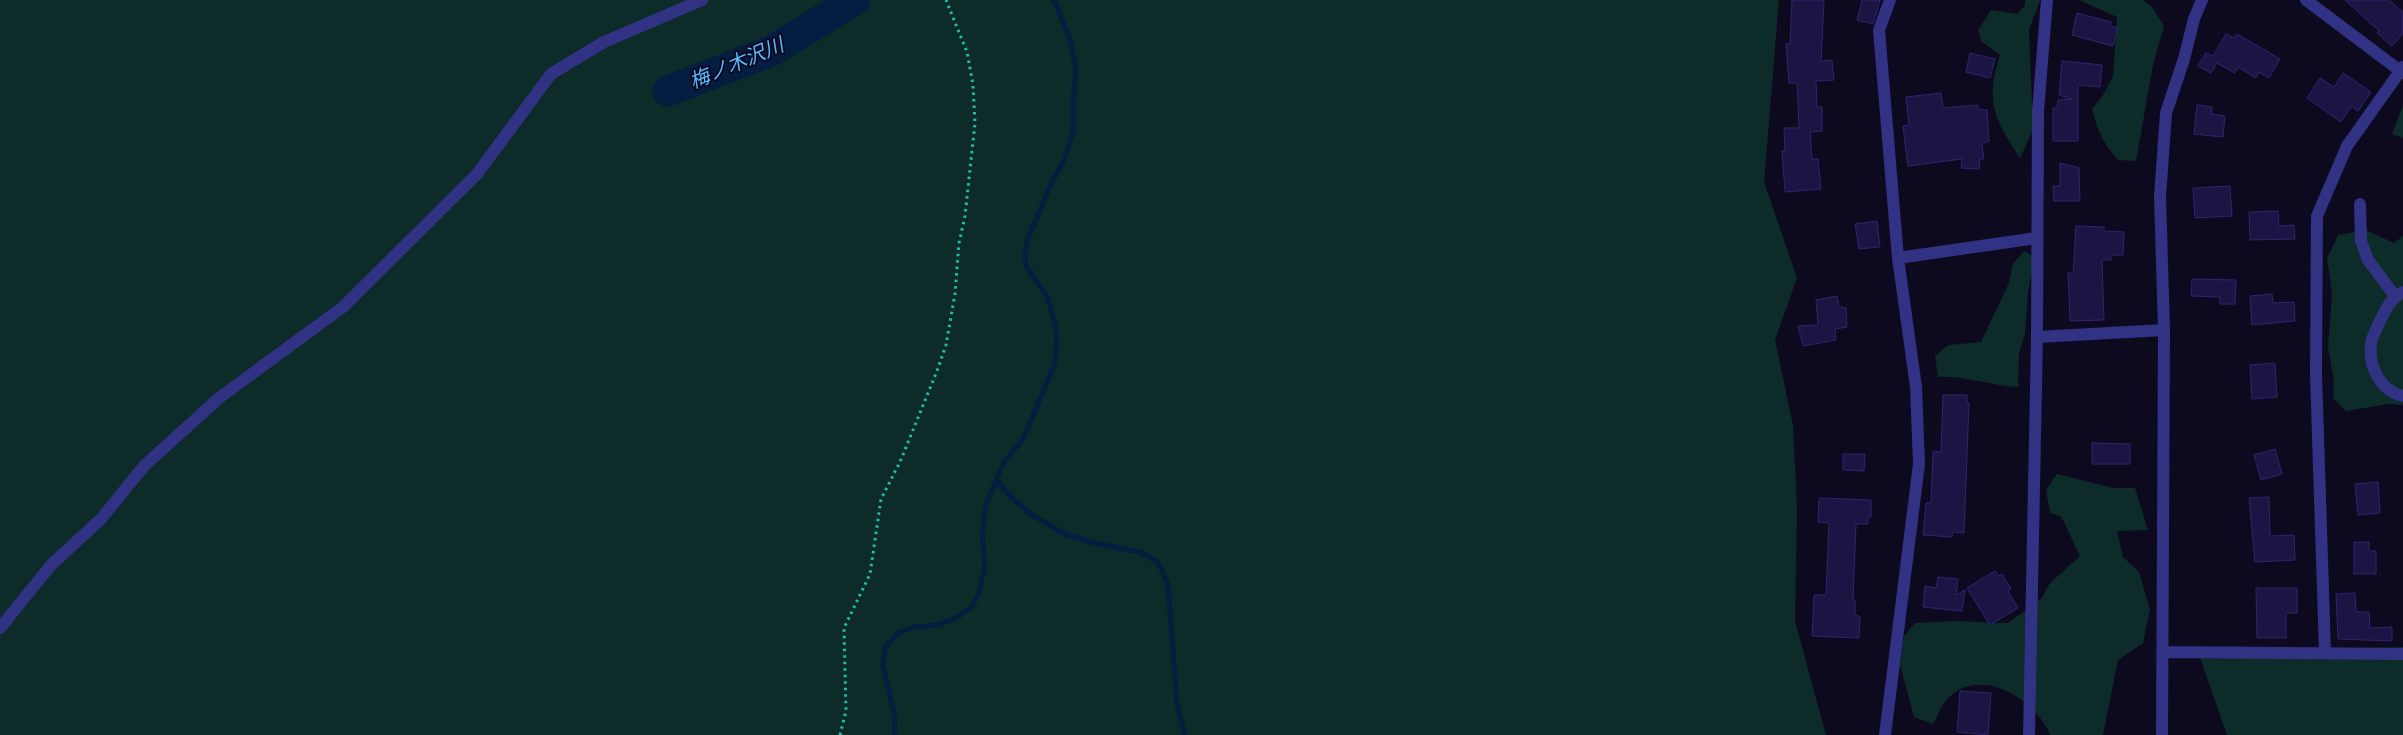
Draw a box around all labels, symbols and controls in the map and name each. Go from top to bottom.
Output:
water label: 梅ノ木沢川 [685,31,789,93]

